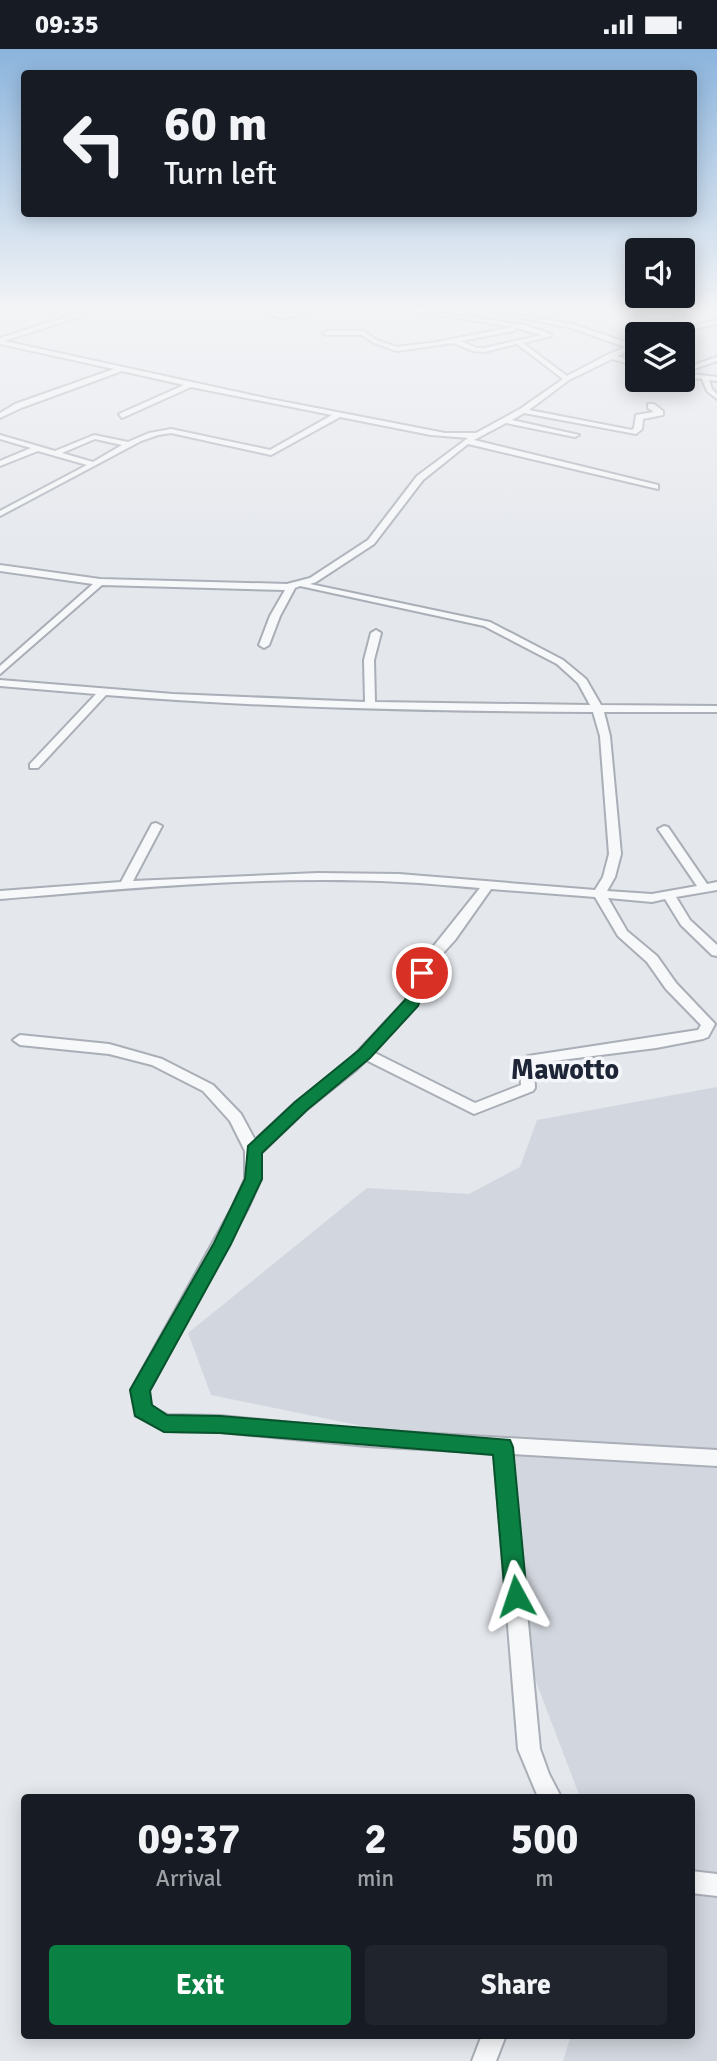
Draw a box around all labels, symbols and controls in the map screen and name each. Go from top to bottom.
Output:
text: 09:35 [35,9,99,41]
text: 60 m [164,94,267,154]
icon: left [49,98,140,189]
text: Turn left [164,154,277,193]
map controls [625,238,695,392]
button: sound [625,238,695,308]
button: layers [625,322,695,392]
pin [392,943,452,1003]
icon: arrive [403,954,441,992]
district label: Mawotto [511,1053,619,1087]
position arrow [479,1559,553,1633]
text: 09:37 [137,1814,241,1865]
text: 2 [364,1814,387,1865]
text: 500 [510,1814,579,1865]
text: Arrival [156,1864,222,1893]
text: min [357,1864,394,1893]
text: m [535,1864,554,1893]
button: Exit [49,1945,351,2025]
button: Share [365,1945,667,2025]

